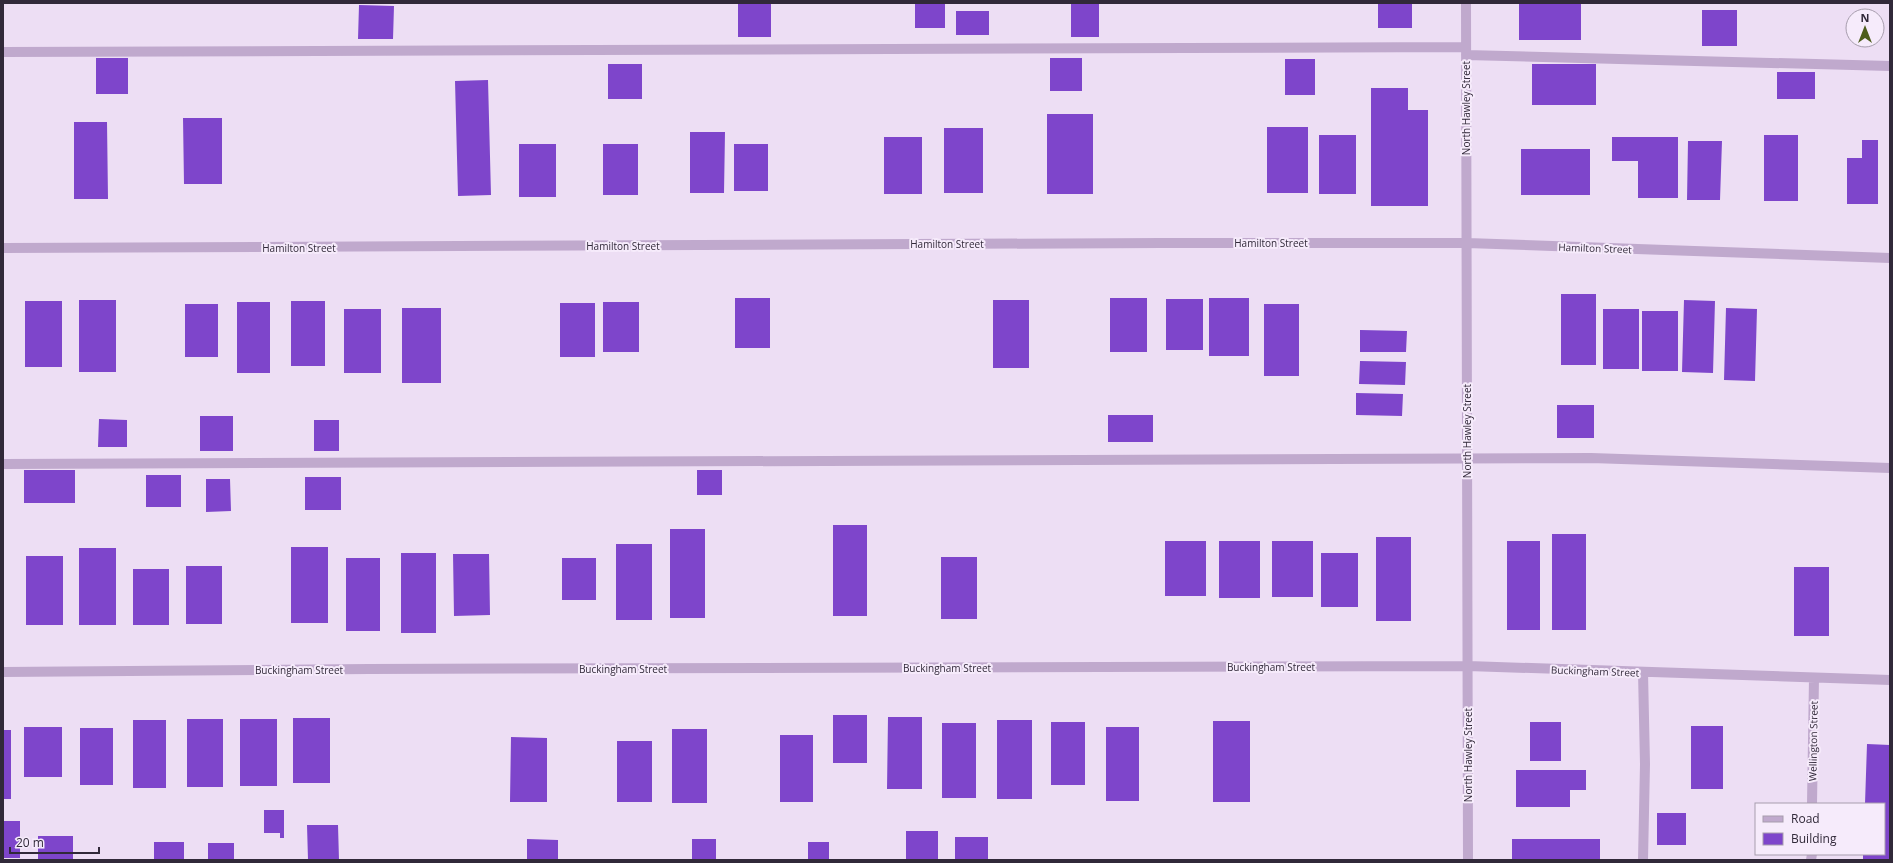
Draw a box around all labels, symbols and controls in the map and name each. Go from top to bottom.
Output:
north arrow [1845,8,1885,48]
text: N [1861,10,1869,25]
street label: North Hawley Street [1459,60,1473,155]
street label: Hamilton Street [1234,236,1308,250]
street label: Hamilton Street [910,237,984,251]
street label: Hamilton Street [586,239,660,253]
street label: Hamilton Street [1558,240,1632,256]
street label: Hamilton Street [262,241,336,255]
street label: North Hawley Street [1460,383,1474,478]
street label: Buckingham Street [1227,660,1316,674]
street label: Buckingham Street [903,661,992,675]
street label: Buckingham Street [579,662,668,676]
street label: Buckingham Street [1551,662,1640,680]
street label: Buckingham Street [255,663,344,677]
street label: Wellington Street [1805,700,1821,781]
street label: North Hawley Street [1461,707,1475,802]
legend [1755,803,1885,855]
text: Road [1791,810,1820,827]
scale bar [10,829,99,855]
text: Building [1791,830,1837,847]
text: 20 m [16,834,44,851]

